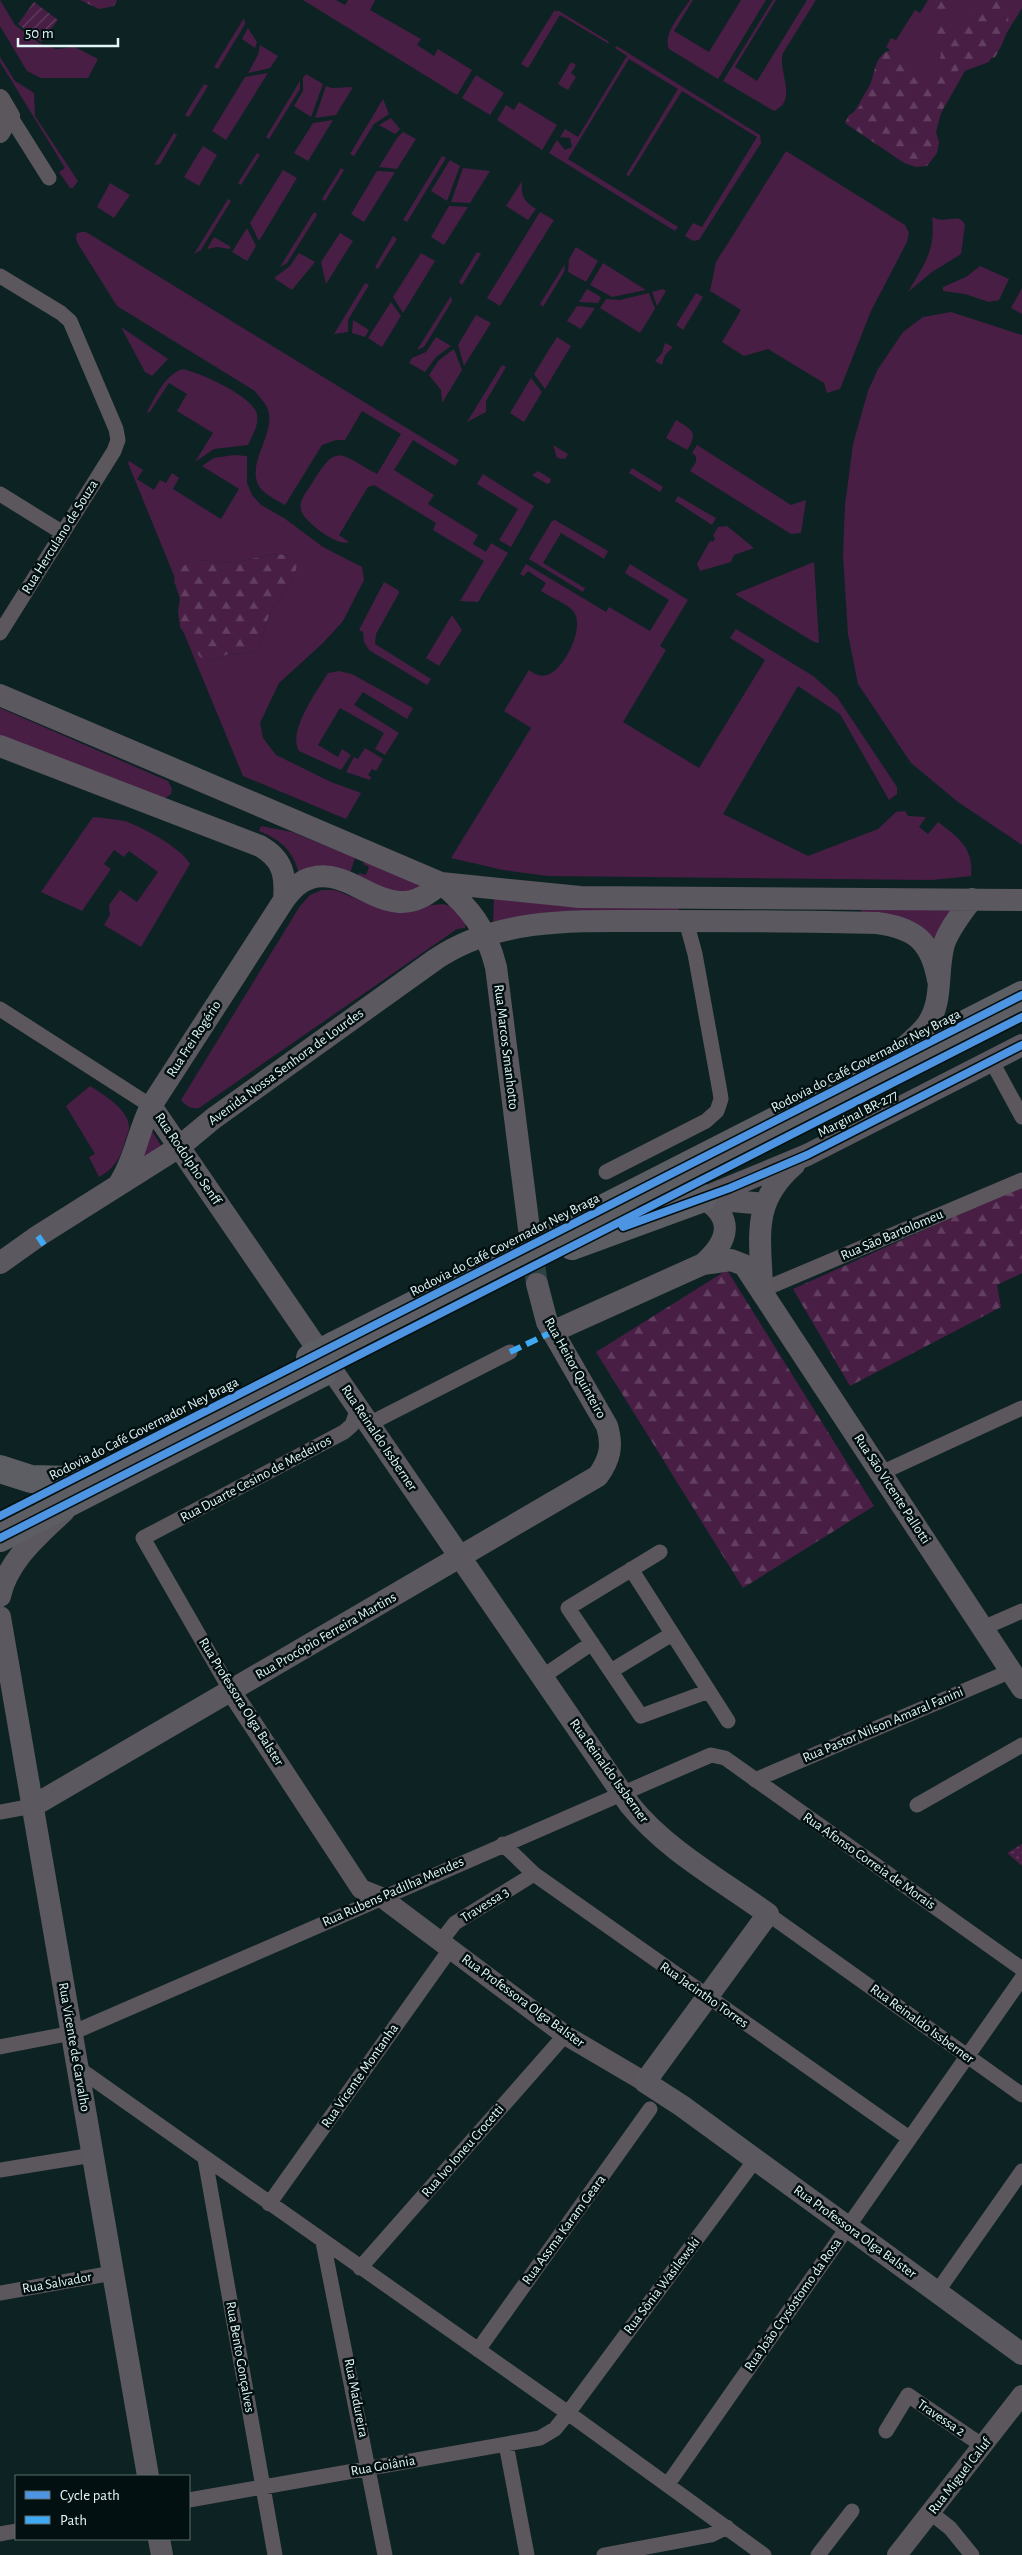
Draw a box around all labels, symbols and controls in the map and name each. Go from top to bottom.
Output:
scale bar [18,15,118,47]
text: 50 m [25,26,54,41]
street label: Rua Herculano de Souza [19,477,101,596]
street label: Rua Marcos Smanhotto [491,984,521,1110]
street label: Rua Frei Rogério [164,998,224,1080]
street label: Avenida Nossa Senhora de Lourdes [206,1006,366,1128]
street label: Rodovia do Café Governador Ney Braga [769,1007,963,1115]
street label: Marginal BR-277 [816,1088,901,1140]
street label: Rua Rodolpho Senff [152,1111,224,1208]
street label: Rodovia do Café Governador Ney Braga [408,1191,602,1299]
street label: Rua São Bartolomeu [839,1207,945,1263]
street label: Rua Heitor Quinteiro [542,1315,608,1421]
street label: Rodovia do Café Governador Ney Braga [47,1375,241,1483]
street label: Rua Reinaldo Issberner [338,1383,420,1494]
street label: Rua São Vicente Pallotti [851,1431,933,1547]
street label: Rua Duarte Cesino de Medeiros [178,1433,334,1525]
street label: Rua Procópio Ferreira Martins [253,1590,399,1682]
street label: Rua Professora Olga Balster [196,1636,286,1769]
street label: Rua Pastor Nilson Amaral Fanini [801,1685,965,1765]
street label: Rua Reinaldo Issberner [567,1717,651,1826]
street label: Rua Afonso Correia de Morais [800,1810,938,1912]
street label: Rua Rubens Padilha Mendes [320,1854,466,1930]
street label: Travessa 3 [459,1885,512,1925]
street label: Rua Professora Olga Balster [459,1952,587,2050]
street label: Rua Jacintho Torres [657,1959,751,2031]
street label: Rua Vicente de Carvalho [56,1981,92,2113]
street label: Rua Reinaldo Issberner [868,1982,977,2066]
street label: Rua Vicente Montanha [319,2021,401,2131]
street label: Rua Ivo Ioneu Crocetti [419,2102,507,2200]
street label: Rua Assma Karam Geara [520,2172,609,2287]
street label: Rua Professora Olga Balster [791,2183,919,2281]
street label: Rua Sônia Wasilewski [621,2235,703,2337]
street label: Rua João Crysóstomo da Rosa [742,2236,844,2374]
street label: Rua Salvador [21,2270,93,2296]
street label: Rua Bento Gonçalves [223,2300,257,2414]
street label: Rua Madureira [341,2357,371,2439]
street label: Travessa 2 [915,2397,967,2439]
street label: Rua Miguel Caluf [926,2435,994,2517]
street label: Rua Goiânia [350,2453,417,2479]
legend [15,2475,190,2540]
text: Cycle path [60,2488,120,2503]
text: Path [60,2513,87,2528]

